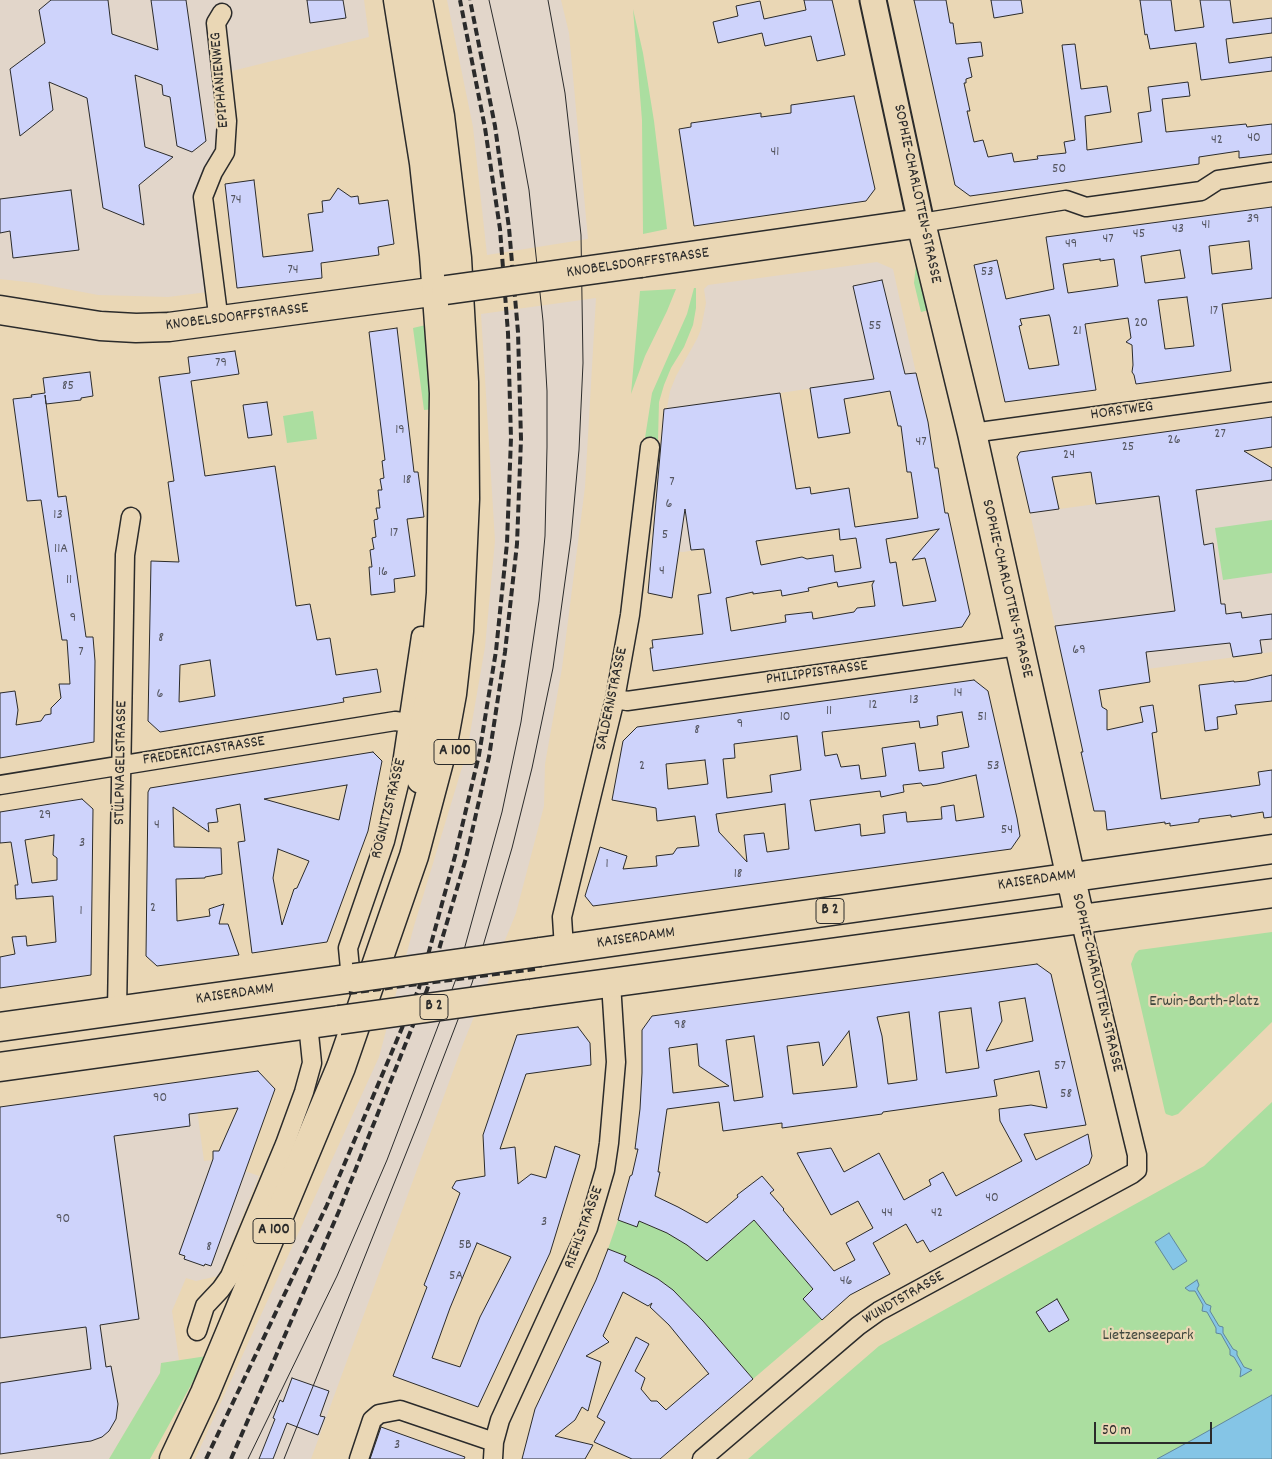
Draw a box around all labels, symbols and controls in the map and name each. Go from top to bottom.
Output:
street label: EPIPHANIENWEG [207,31,235,129]
street label: SOPHIE-CHARLOTTEN-STRASSE [888,103,944,285]
house number: 40 [1247,131,1261,147]
house number: 42 [1211,133,1223,149]
house number: 41 [771,145,779,161]
house number: 50 [1052,162,1066,178]
house number: 74 [230,193,242,209]
house number: 39 [1247,212,1259,228]
house number: 41 [1202,218,1210,234]
house number: 43 [1172,222,1184,238]
house number: 45 [1133,227,1145,243]
house number: 47 [1102,232,1114,248]
house number: 49 [1065,237,1077,253]
street label: KNOBELSDORFFSTRASSE [565,244,711,284]
house number: 74 [287,263,299,279]
house number: 53 [981,265,993,281]
street label: KNOBELSDORFFSTRASSE [164,300,310,336]
house number: 17 [1210,304,1218,320]
house number: 20 [1134,316,1148,332]
house number: 55 [869,319,881,335]
house number: 21 [1072,324,1082,340]
house number: 79 [215,356,227,372]
house number: 85 [62,379,74,395]
street label: HORSTWEG [1089,398,1155,426]
house number: 19 [395,423,405,439]
house number: 27 [1214,427,1226,443]
house number: 26 [1168,433,1180,449]
house number: 47 [915,435,927,451]
house number: 25 [1122,440,1134,456]
house number: 24 [1063,448,1075,464]
house number: 18 [403,473,411,489]
house number: 7 [669,475,675,491]
house number: 6 [666,497,672,513]
street label: SOPHIE-CHARLOTTEN-STRASSE [976,498,1036,680]
house number: 13 [53,508,63,524]
house number: 17 [390,526,398,542]
house number: 5 [662,528,668,544]
house number: 11A [54,542,68,558]
house number: 4 [659,564,665,580]
house number: 16 [378,565,388,581]
house number: 11 [66,573,72,589]
house number: 9 [70,611,76,627]
house number: 8 [158,631,164,647]
house number: 69 [1072,643,1086,659]
house number: 7 [78,645,84,661]
street label: SALDERNSTRASSE [593,646,633,752]
street label: PHILIPPISTRASSE [765,657,869,691]
house number: 14 [954,686,962,702]
house number: 6 [157,687,163,703]
house number: 13 [909,693,919,709]
house number: 12 [868,698,878,714]
street label: STÜLPNAGELSTRASSE [111,701,133,825]
house number: 11 [826,704,832,720]
house number: 10 [780,710,790,726]
house number: 51 [977,710,987,726]
house number: 9 [737,717,743,733]
house number: 8 [694,723,700,739]
street label: FREDERICIASTRASSE [142,733,266,771]
road number: A 100 [434,740,476,764]
street label: ROGNITZSTRASSE [368,757,412,861]
house number: 2 [639,759,645,775]
house number: 53 [987,759,999,775]
house number: 29 [39,808,51,824]
house number: 4 [154,818,160,834]
house number: 54 [1001,823,1013,839]
house number: 3 [79,836,85,852]
house number: 1 [605,857,609,873]
street label: KAISERDAMM [997,866,1077,896]
house number: 18 [734,867,742,883]
street label: SOPHIE-CHARLOTTEN-STRASSE [1066,892,1126,1074]
road number: B 2 [816,898,844,924]
house number: 2 [150,901,156,917]
house number: 1 [79,904,83,920]
street label: KAISERDAMM [596,924,676,954]
street label: KAISERDAMM [195,980,275,1010]
park label: Erwin-Barth-Platz [1149,993,1259,1013]
road number: B 2 [420,994,448,1020]
house number: 98 [674,1018,686,1034]
house number: 57 [1054,1059,1066,1075]
house number: 58 [1060,1087,1072,1103]
house number: 90 [153,1091,167,1107]
street label: RIEHLSTRASSE [561,1184,609,1272]
house number: 40 [985,1191,999,1207]
house number: 44 [881,1206,893,1222]
house number: 42 [931,1206,943,1222]
house number: 90 [56,1212,70,1228]
house number: 3 [541,1215,547,1231]
road number: A 100 [253,1218,295,1244]
house number: 5B [458,1238,472,1254]
house number: 8 [206,1240,212,1256]
street label: WUNDTSTRASSE [860,1268,948,1330]
house number: 5A [449,1269,463,1285]
house number: 46 [840,1274,852,1290]
park label: Lietzenseepark [1102,1327,1194,1347]
scale bar [1097,1412,1214,1444]
text: 50 m [1102,1420,1131,1442]
house number: 3 [394,1438,400,1454]

